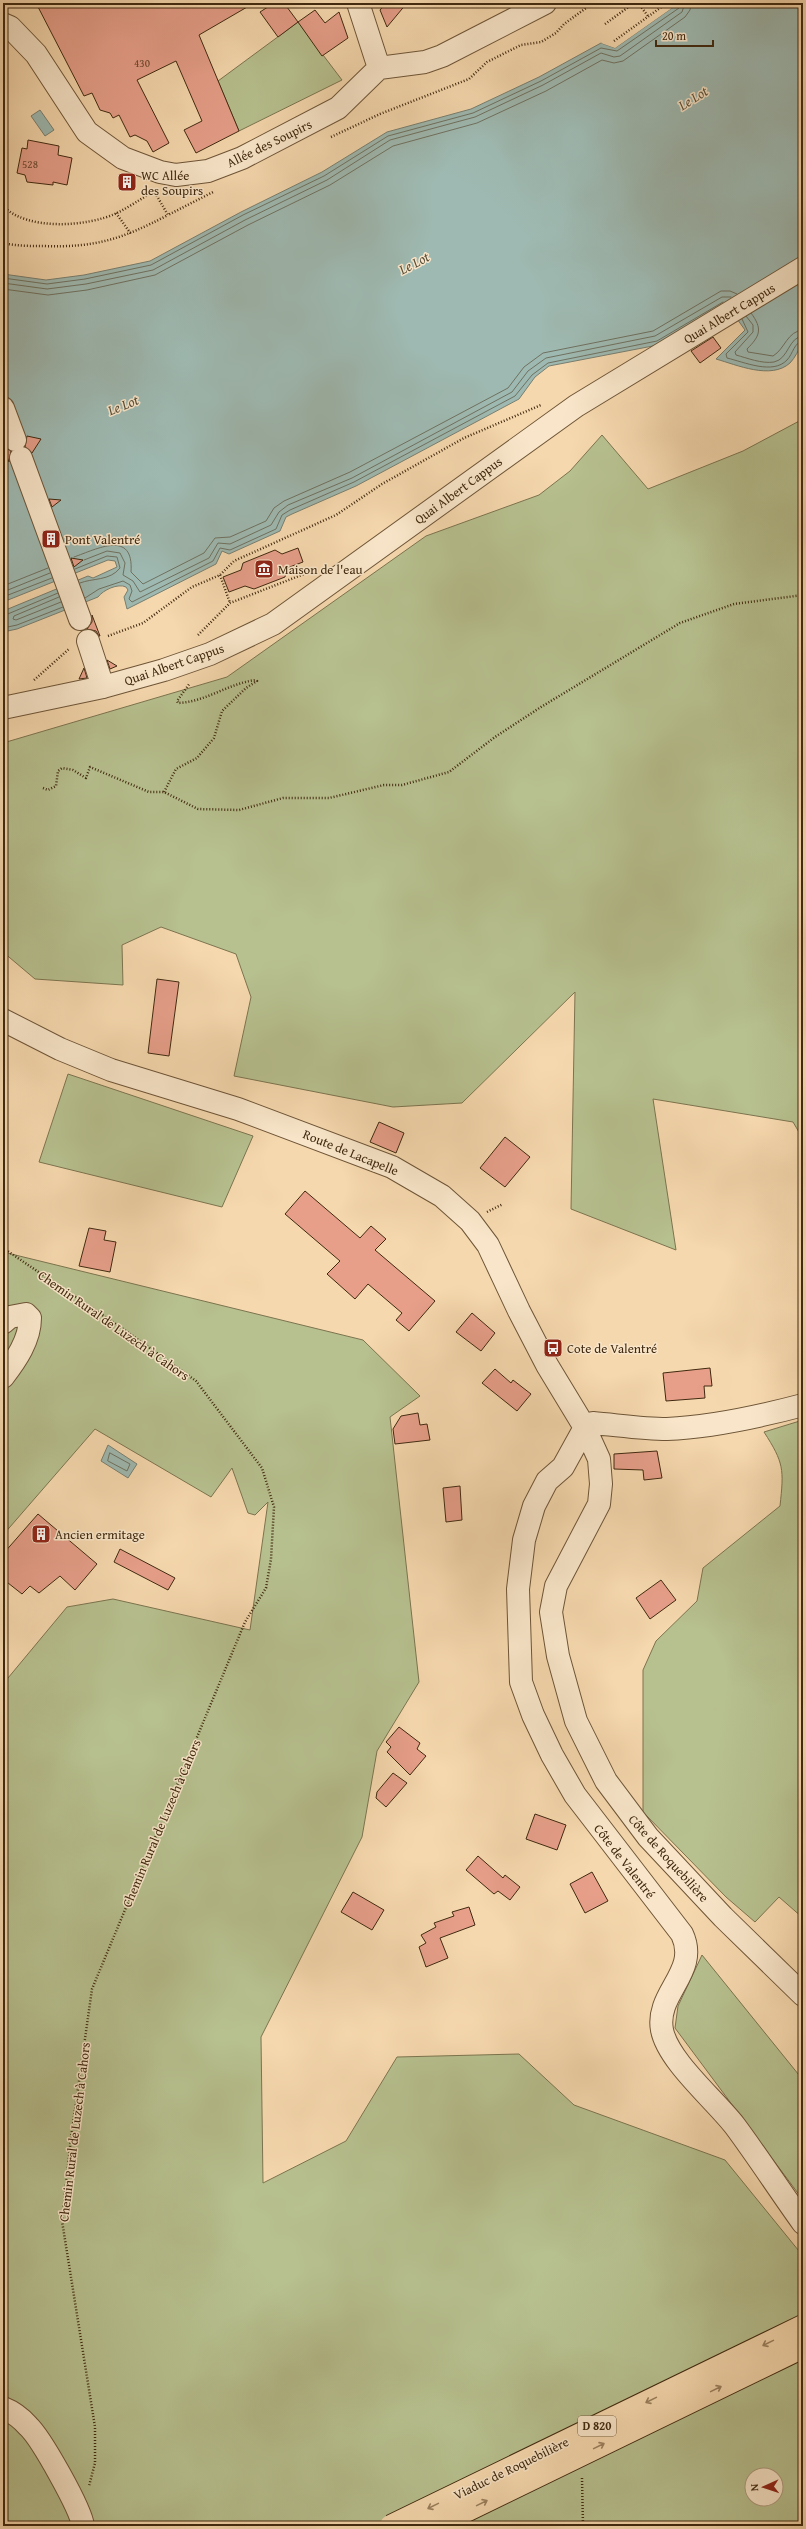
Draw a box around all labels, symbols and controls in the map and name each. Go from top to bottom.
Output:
scale bar [656,22,713,48]
text: 20 m [662,27,686,44]
house number: 430 [134,55,150,71]
water label: Le Lot [673,81,712,115]
street label: Allée des Soupirs [223,115,315,172]
house number: 528 [22,156,38,172]
place label: WC Allée des Soupirs [141,166,203,200]
building icon: WC Allée des Soupirs [116,171,138,193]
water label: Le Lot [394,246,433,280]
street label: Quai Albert Cappus [680,278,779,348]
water label: Le Lot [104,390,142,421]
street label: Quai Albert Cappus [411,452,506,529]
building icon: Pont Valentré [40,528,62,550]
place label: Pont Valentré [65,530,140,549]
museum icon: Maison de l'eau [253,558,275,580]
place label: Maison de l'eau [278,560,363,579]
street label: Quai Albert Cappus [122,639,227,690]
street label: Route de Lacapelle [300,1125,401,1180]
street label: Chemin Rural de Luzech à Cahors [34,1266,193,1385]
bus stop icon: Cote de Valentré [542,1337,564,1359]
place label: Cote de Valentré [567,1339,657,1358]
building icon: Ancien ermitage [30,1523,52,1545]
place label: Ancien ermitage [55,1525,145,1544]
street label: Chemin Rural de Luzech à Cahors [117,1736,206,1910]
street label: Côte de Roquebilière [624,1810,713,1906]
street label: Côte de Valentré [589,1820,660,1903]
street label: Chemin Rural de Luzech à Cahors [54,2041,95,2223]
one-way arrow [762,2340,774,2347]
one-way arrow [710,2385,722,2392]
one-way arrow [645,2397,657,2404]
road number: D 820 [578,2416,616,2436]
street label: Viaduc de Roquebilière [450,2432,572,2505]
one-way arrow [593,2442,605,2449]
north arrow [744,2467,784,2507]
text: N [746,2483,762,2492]
one-way arrow [476,2499,488,2506]
one-way arrow [428,2503,440,2510]

